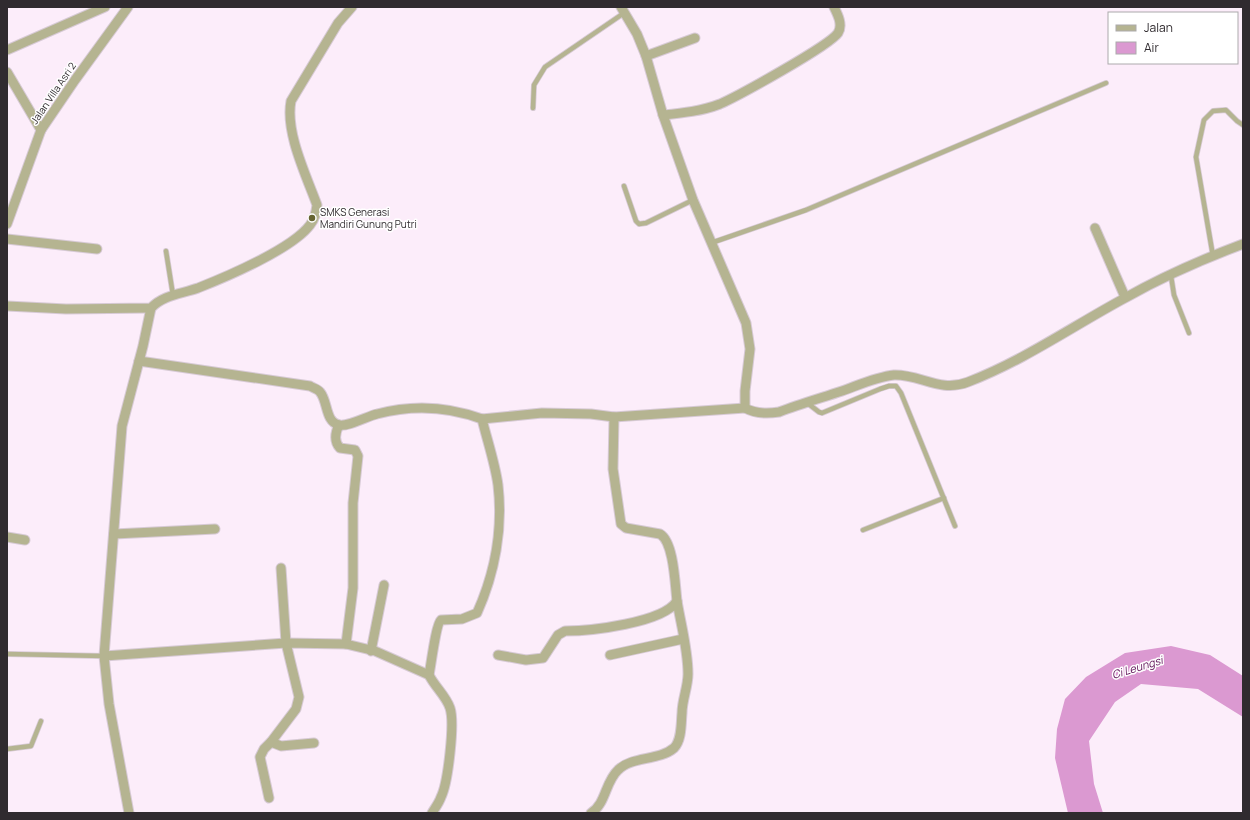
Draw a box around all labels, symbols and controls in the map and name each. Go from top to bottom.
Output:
legend [1108,12,1238,64]
text: Jalan [1144,19,1173,36]
text: Air [1144,39,1159,56]
street label: Jalan Villa Asri 2 [27,59,79,127]
place label: SMKS Generasi Mandiri Gunung Putri [320,205,417,231]
marker: SMKS Generasi Mandiri Gunung Putri [307,213,317,223]
water label: Ci Leungsi [1110,652,1166,682]

